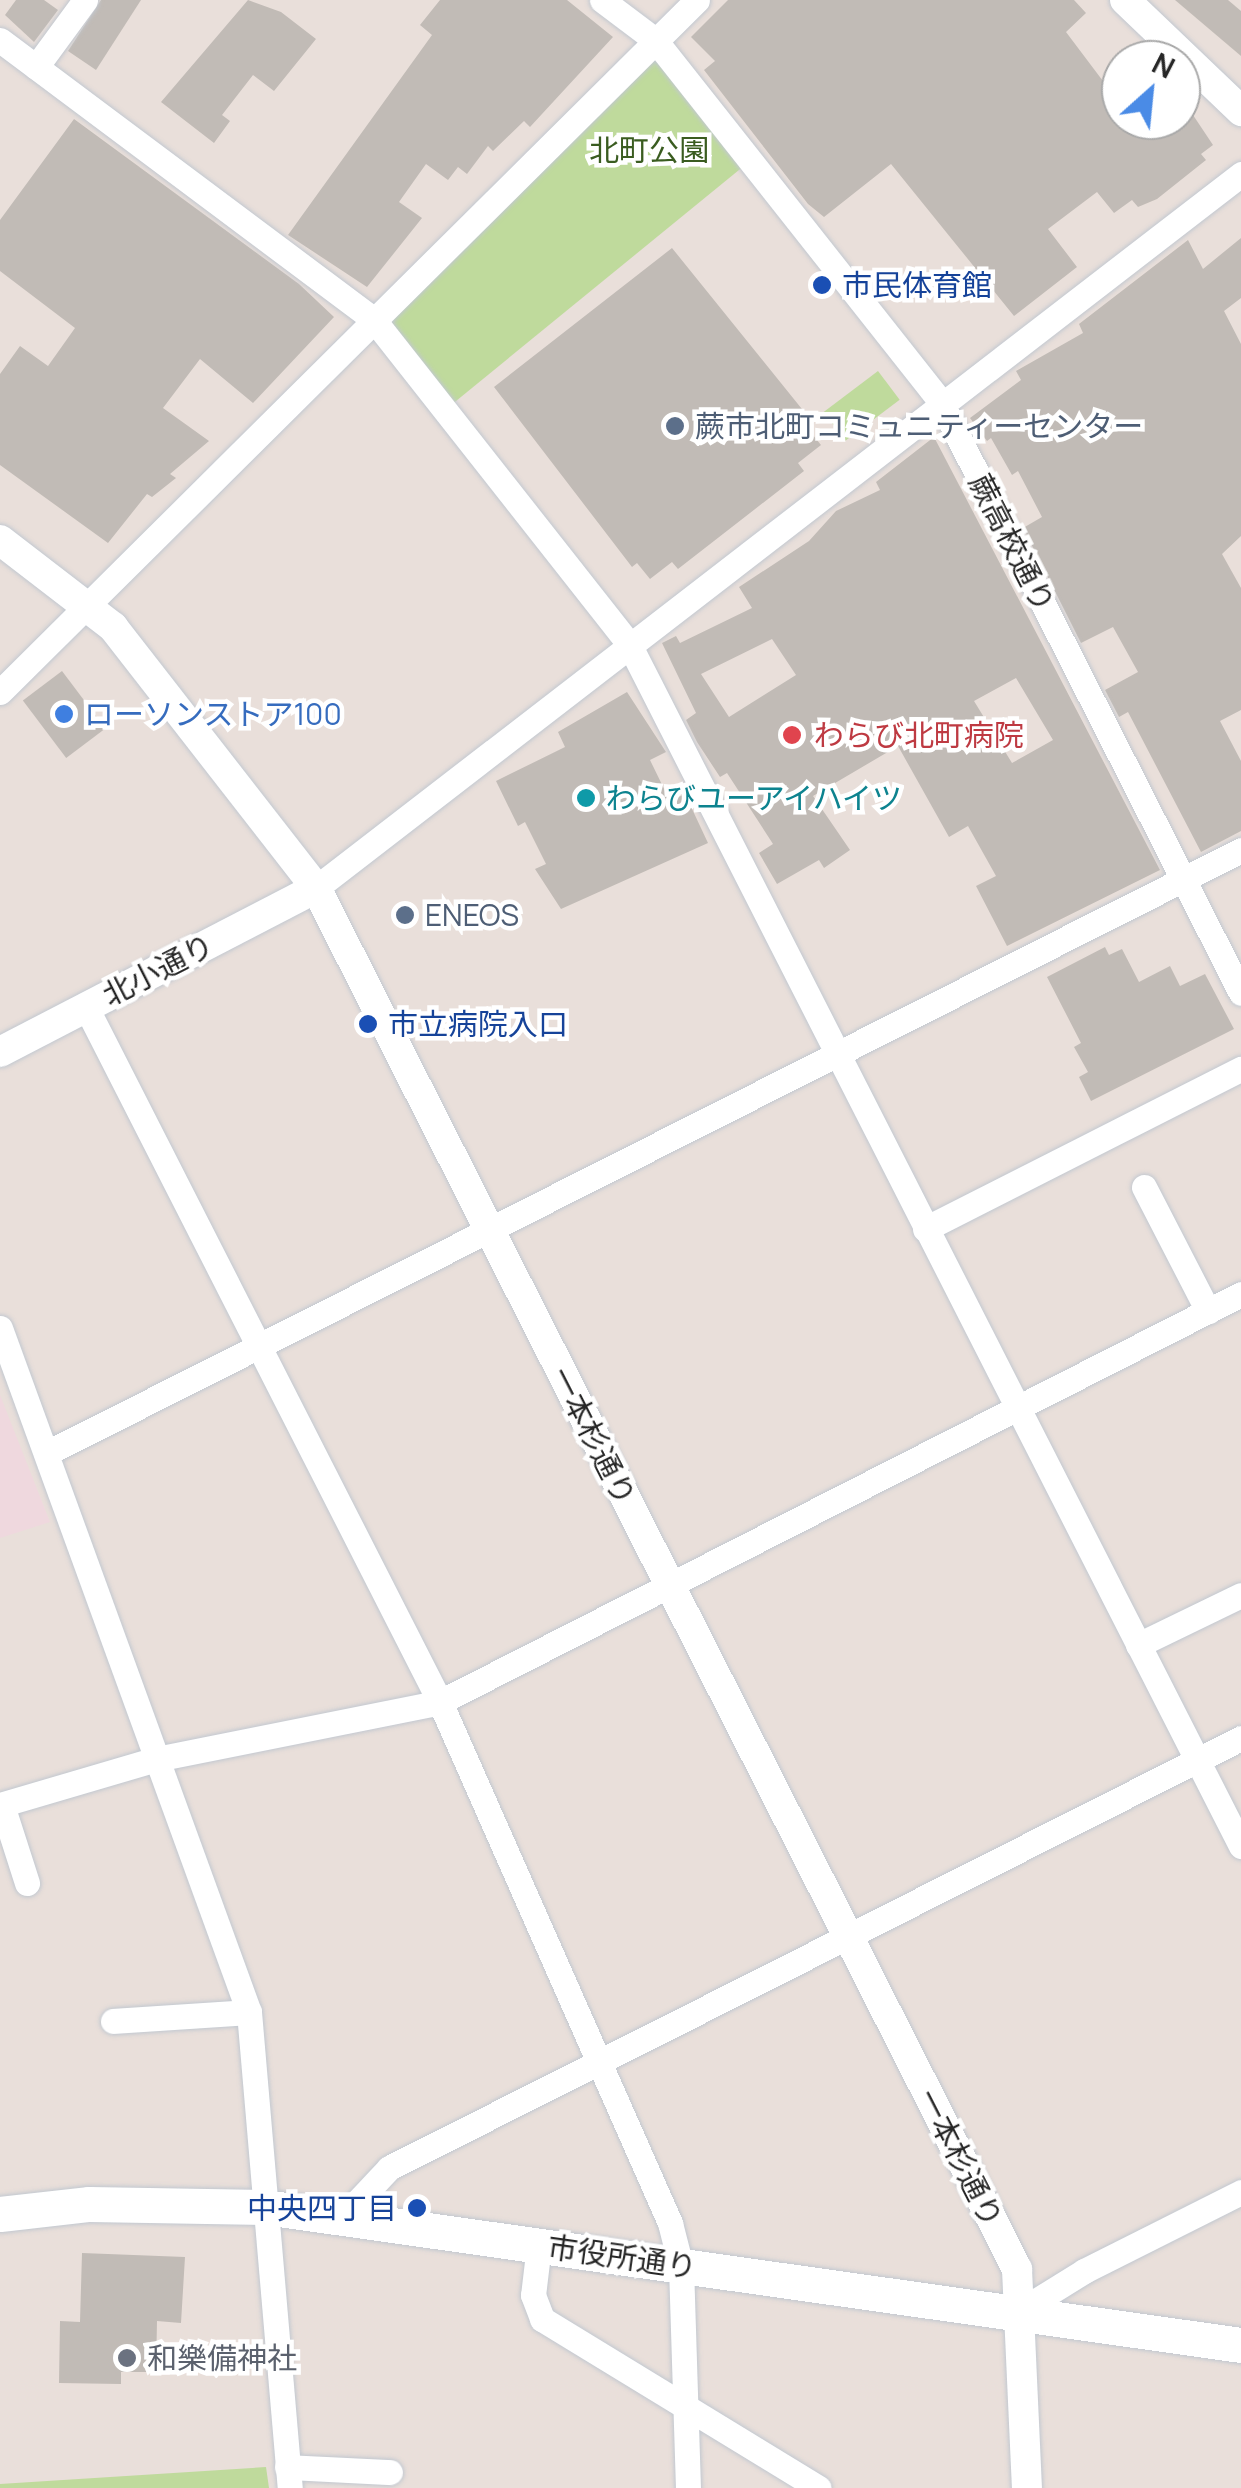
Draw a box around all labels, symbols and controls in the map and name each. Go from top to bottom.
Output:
north arrow [1101,40,1201,140]
text: N [1146,44,1181,87]
park label: 北町公園 [589,132,709,168]
place label: 市民体育館 [842,267,992,303]
marker: 市民体育館 [811,274,833,296]
place label: 蕨市北町コミュニティーセンター [695,408,1145,444]
marker: 蕨市北町コミュニティーセンター [664,415,686,437]
street label: 蕨高校通り [962,468,1062,618]
place label: ローソンストア100 [84,696,342,732]
marker: ローソンストア100 [53,703,75,725]
place label: わらび北町病院 [814,717,1024,753]
marker: わらび北町病院 [779,722,805,748]
place label: わらびユーアイハイツ [606,780,906,816]
marker: わらびユーアイハイツ [575,787,597,809]
place label: ENEOS [425,897,519,933]
marker: ENEOS [394,904,416,926]
street label: 北小通り [96,927,220,1013]
place label: 市立病院入口 [388,1006,568,1042]
marker: 市立病院入口 [357,1013,379,1035]
street label: 一本杉通り [543,1361,643,1511]
street label: 一本杉通り [910,2083,1010,2233]
place label: 中央四丁目 [247,2190,397,2226]
marker: 中央四丁目 [406,2197,428,2219]
street label: 市役所通り [545,2229,699,2285]
place label: 和樂備神社 [147,2340,297,2376]
marker: 和樂備神社 [116,2347,138,2369]

